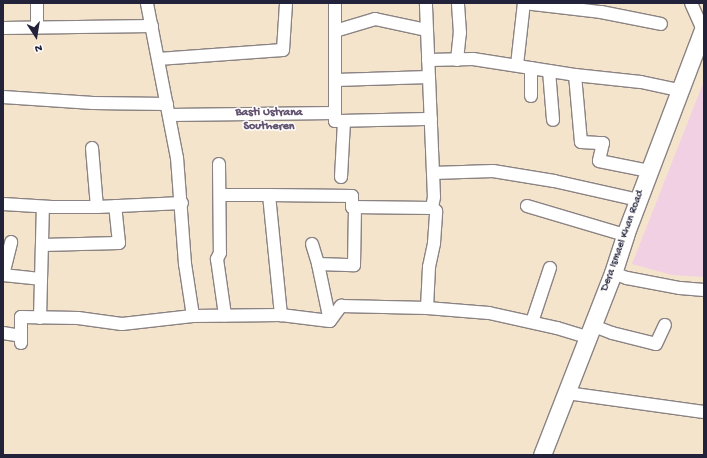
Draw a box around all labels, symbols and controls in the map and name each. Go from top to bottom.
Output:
north arrow [16,16,56,56]
text: N [34,41,43,54]
district label: Basti Ustrana Southeren [235,107,303,135]
street label: Dera Ismael Khan Road [599,189,647,293]

